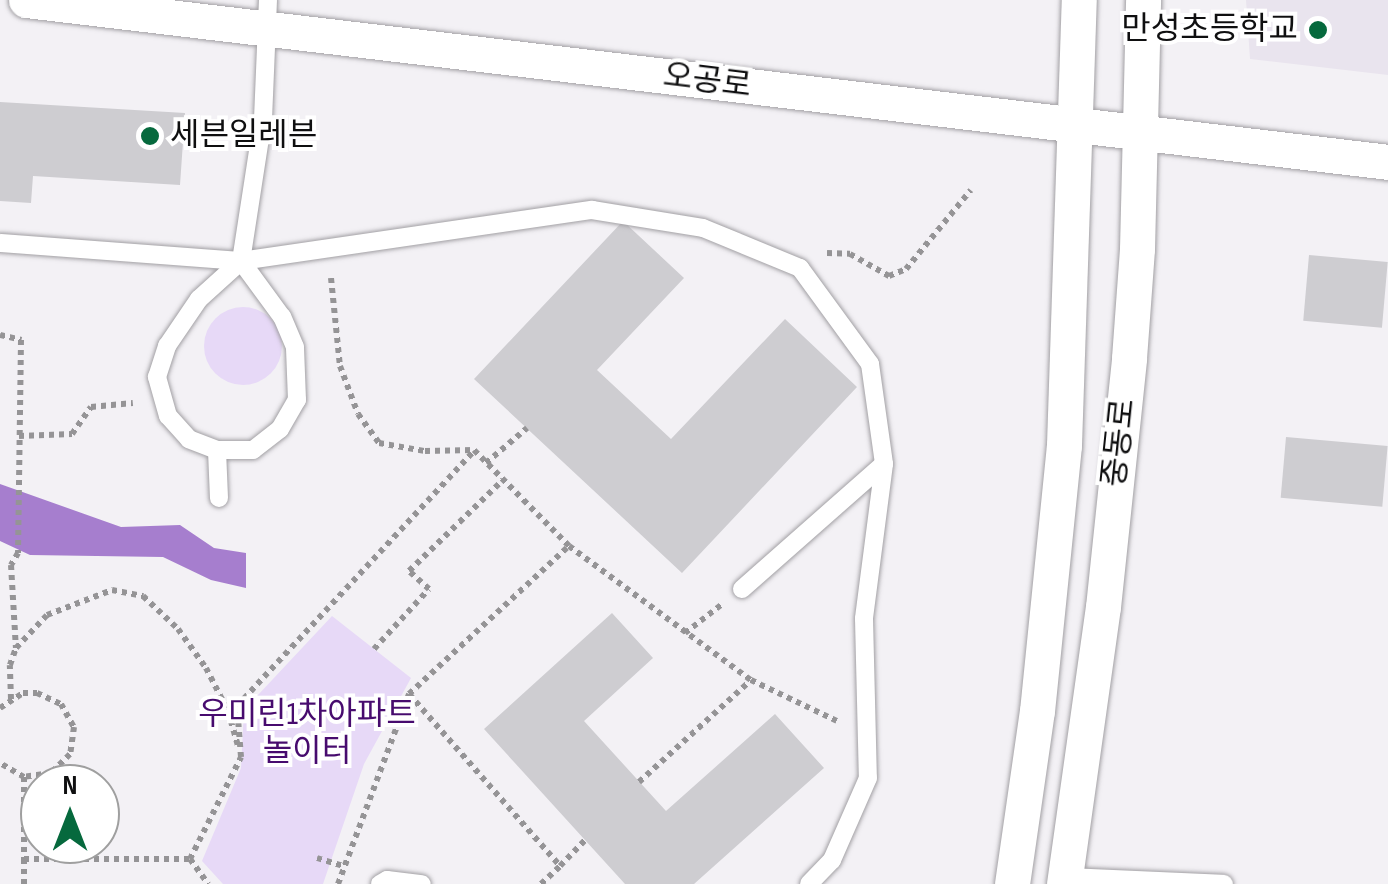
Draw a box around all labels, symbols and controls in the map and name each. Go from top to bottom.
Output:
place label: 만성초등학교 [1121,11,1298,49]
marker: 만성초등학교 [1307,19,1329,41]
street label: 오공로 [661,58,753,106]
place label: 세븐일레븐 [170,117,317,155]
marker: 세븐일레븐 [139,125,161,147]
street label: 중동로 [1096,397,1144,489]
park label: 우미린1차아파트 놀이터 [198,697,416,772]
north arrow [20,764,120,864]
text: N [63,769,77,802]

